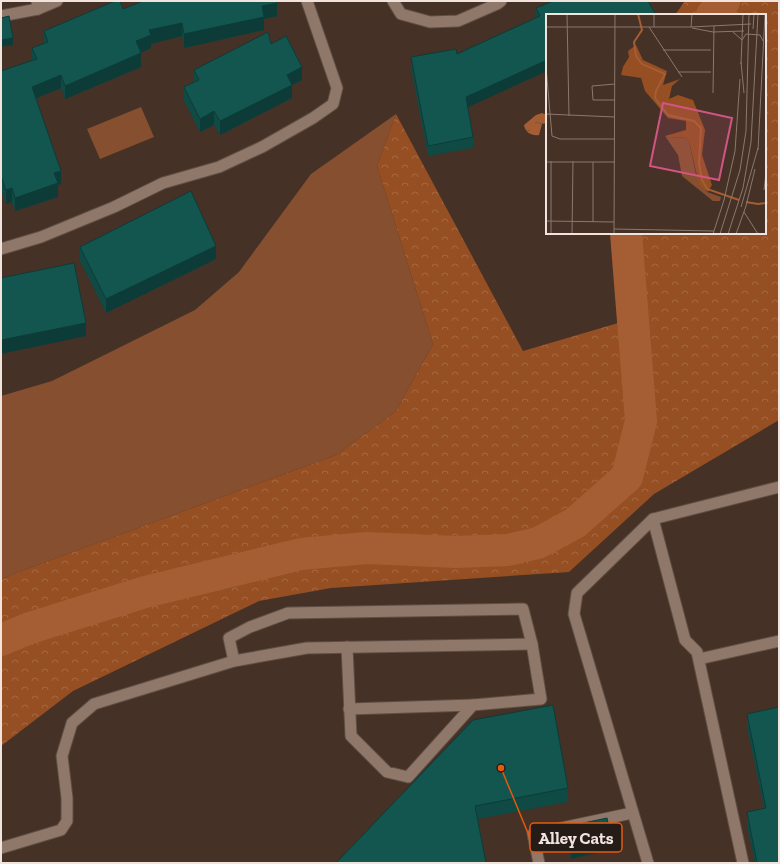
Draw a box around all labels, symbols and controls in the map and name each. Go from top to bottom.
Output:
inset map [546,14,766,234]
callout: Alley Cats [530,823,622,852]
text: Alley Cats [538,828,614,848]

